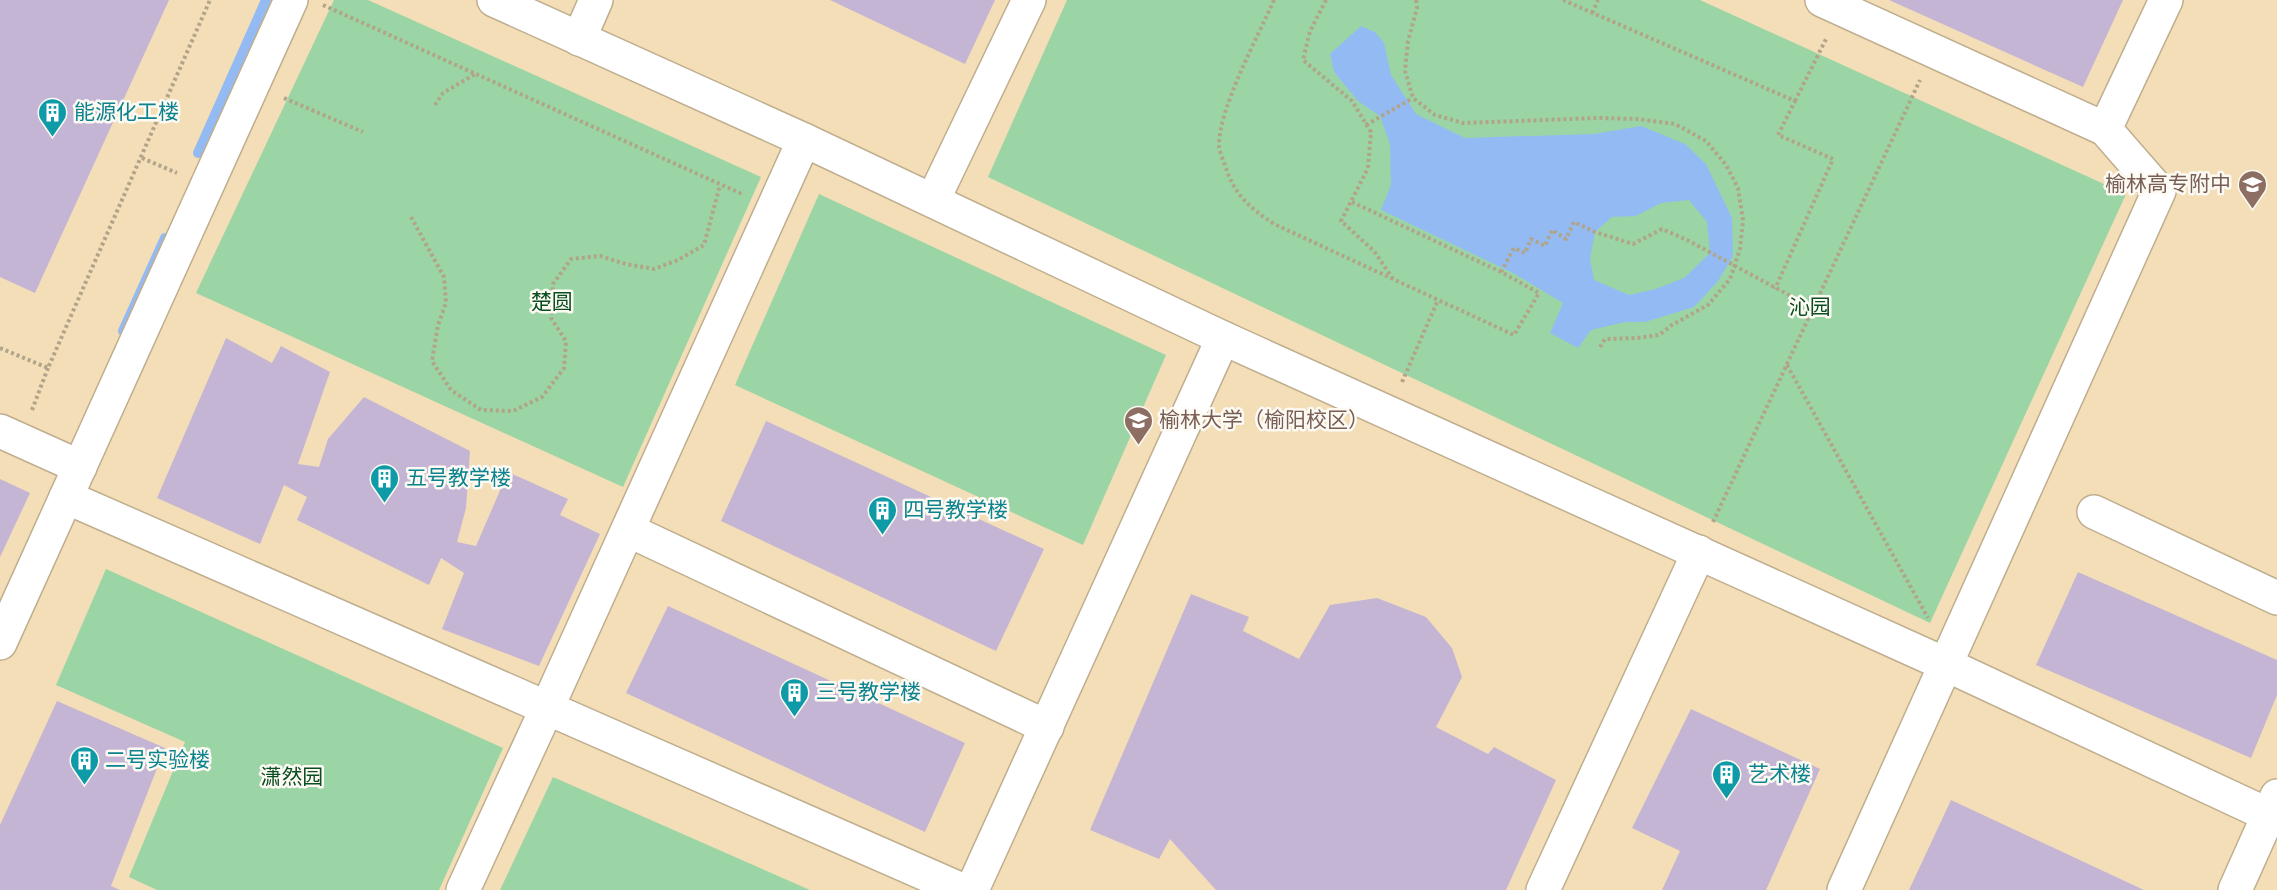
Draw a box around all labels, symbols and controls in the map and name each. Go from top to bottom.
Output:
building icon: 能源化工楼 [37,96,69,138]
place label: 能源化工楼 [74,99,179,124]
school or university icon: 榆林高专附中 [2236,168,2268,210]
place label: 榆林高专附中 [2105,171,2231,196]
park label: 楚圆 [531,289,573,314]
park label: 沁园 [1789,294,1831,319]
school or university icon: 榆林大学（榆阳校区） [1122,404,1154,446]
place label: 榆林大学（榆阳校区） [1159,407,1369,432]
building icon: 五号教学楼 [369,462,401,504]
place label: 五号教学楼 [406,465,511,490]
building icon: 四号教学楼 [866,494,898,536]
place label: 四号教学楼 [903,497,1008,522]
building icon: 三号教学楼 [779,676,811,718]
place label: 三号教学楼 [816,679,921,704]
building icon: 二号实验楼 [68,744,100,786]
place label: 二号实验楼 [105,747,210,772]
building icon: 艺术楼 [1711,758,1743,800]
place label: 艺术楼 [1748,761,1811,786]
park label: 潇然园 [261,764,324,789]

